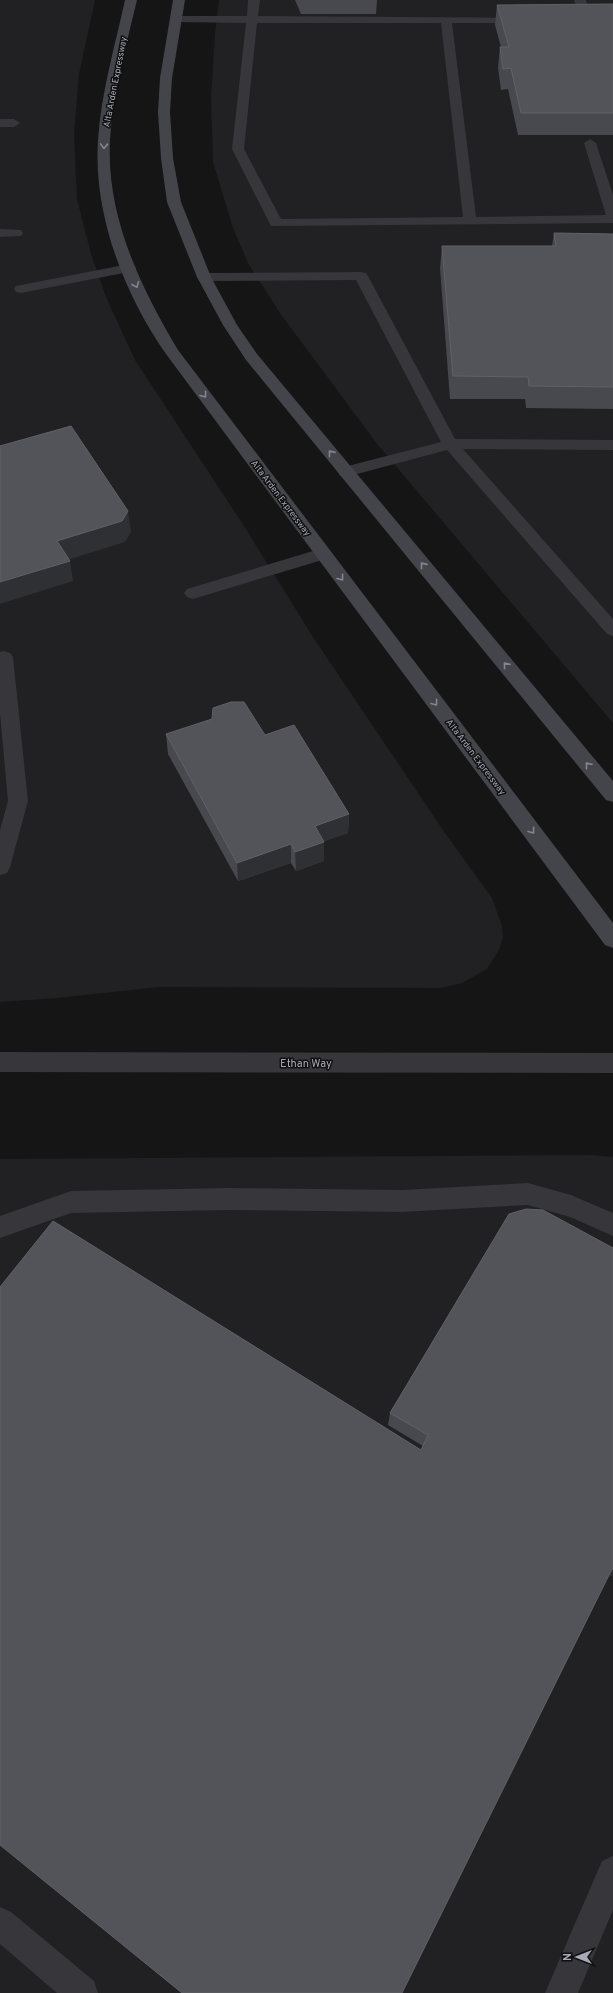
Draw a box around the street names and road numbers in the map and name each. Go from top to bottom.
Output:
street label: Alta Arden Expressway [101,36,130,128]
street label: Alta Arden Expressway [248,458,313,539]
street label: Alta Arden Expressway [443,717,508,798]
street label: Ethan Way [280,1057,332,1071]

